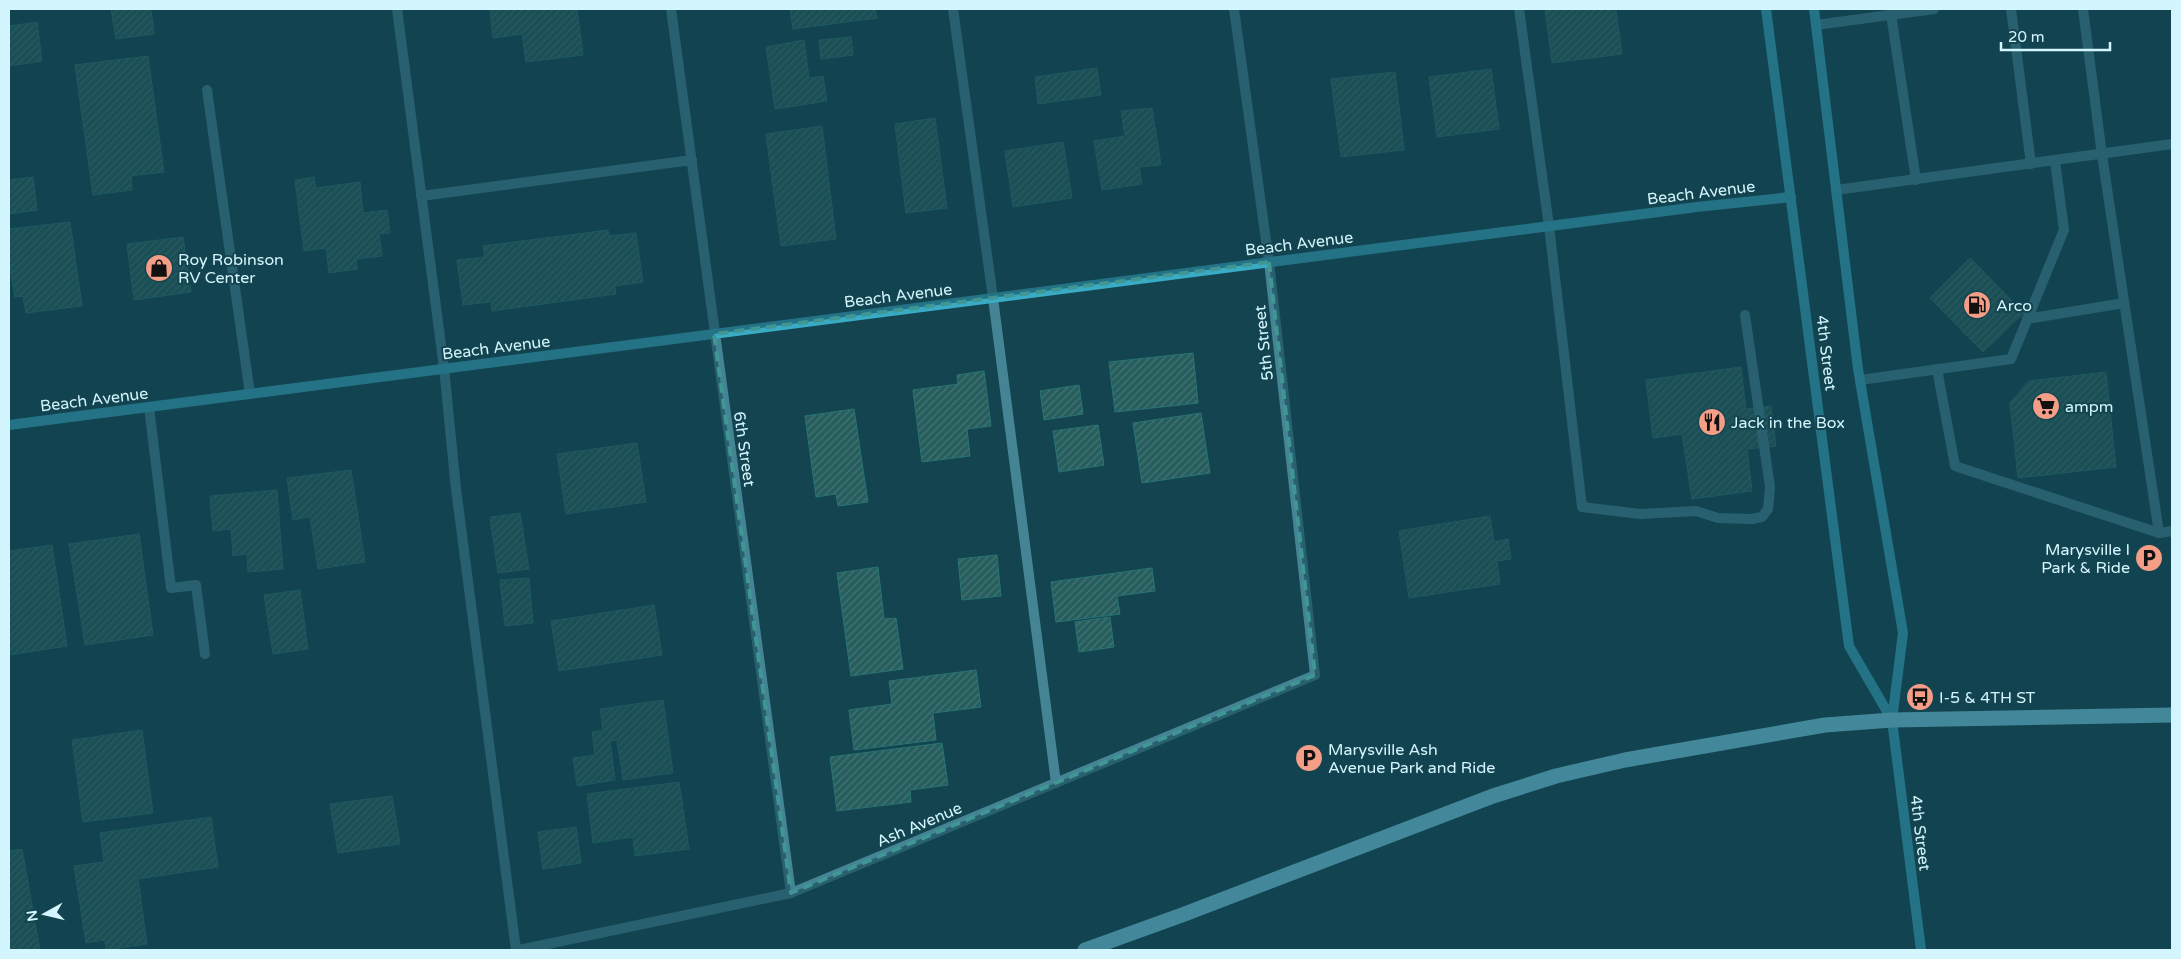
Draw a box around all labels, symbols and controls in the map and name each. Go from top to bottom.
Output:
scale bar [2001,20,2110,52]
text: 20 m [2008,28,2045,46]
street label: Beach Avenue [1646,176,1756,210]
street label: Beach Avenue [1244,227,1354,261]
place label: Roy Robinson RV Center [178,250,284,288]
shop icon: Roy Robinson RV Center [144,253,174,283]
street label: Beach Avenue [843,279,953,313]
fuel station icon: Arco [1962,290,1992,320]
place label: Arco [1996,296,2032,316]
street label: 5th Street [1250,304,1278,382]
street label: 4th Street [1811,314,1841,392]
street label: Beach Avenue [441,331,551,365]
street label: Beach Avenue [39,383,149,417]
supermarket icon: ampm [2031,391,2061,421]
place label: ampm [2065,397,2113,417]
restaurant icon: Jack in the Box [1697,407,1727,437]
street label: 6th Street [729,410,759,488]
place label: Jack in the Box [1731,413,1845,433]
place label: Marysville I Park & Ride [2041,540,2130,578]
parking icon: Marysville I Park & Ride [2134,543,2164,573]
bus stop icon: I-5 & 4TH ST [1905,682,1935,712]
place label: I-5 & 4TH ST [1939,688,2035,708]
place label: Marysville Ash Avenue Park and Ride [1328,740,1495,778]
parking icon: Marysville Ash Avenue Park and Ride [1294,743,1324,773]
street label: 4th Street [1905,794,1935,872]
street label: Ash Avenue [874,798,965,852]
north arrow [20,889,70,939]
text: N [23,909,42,922]

